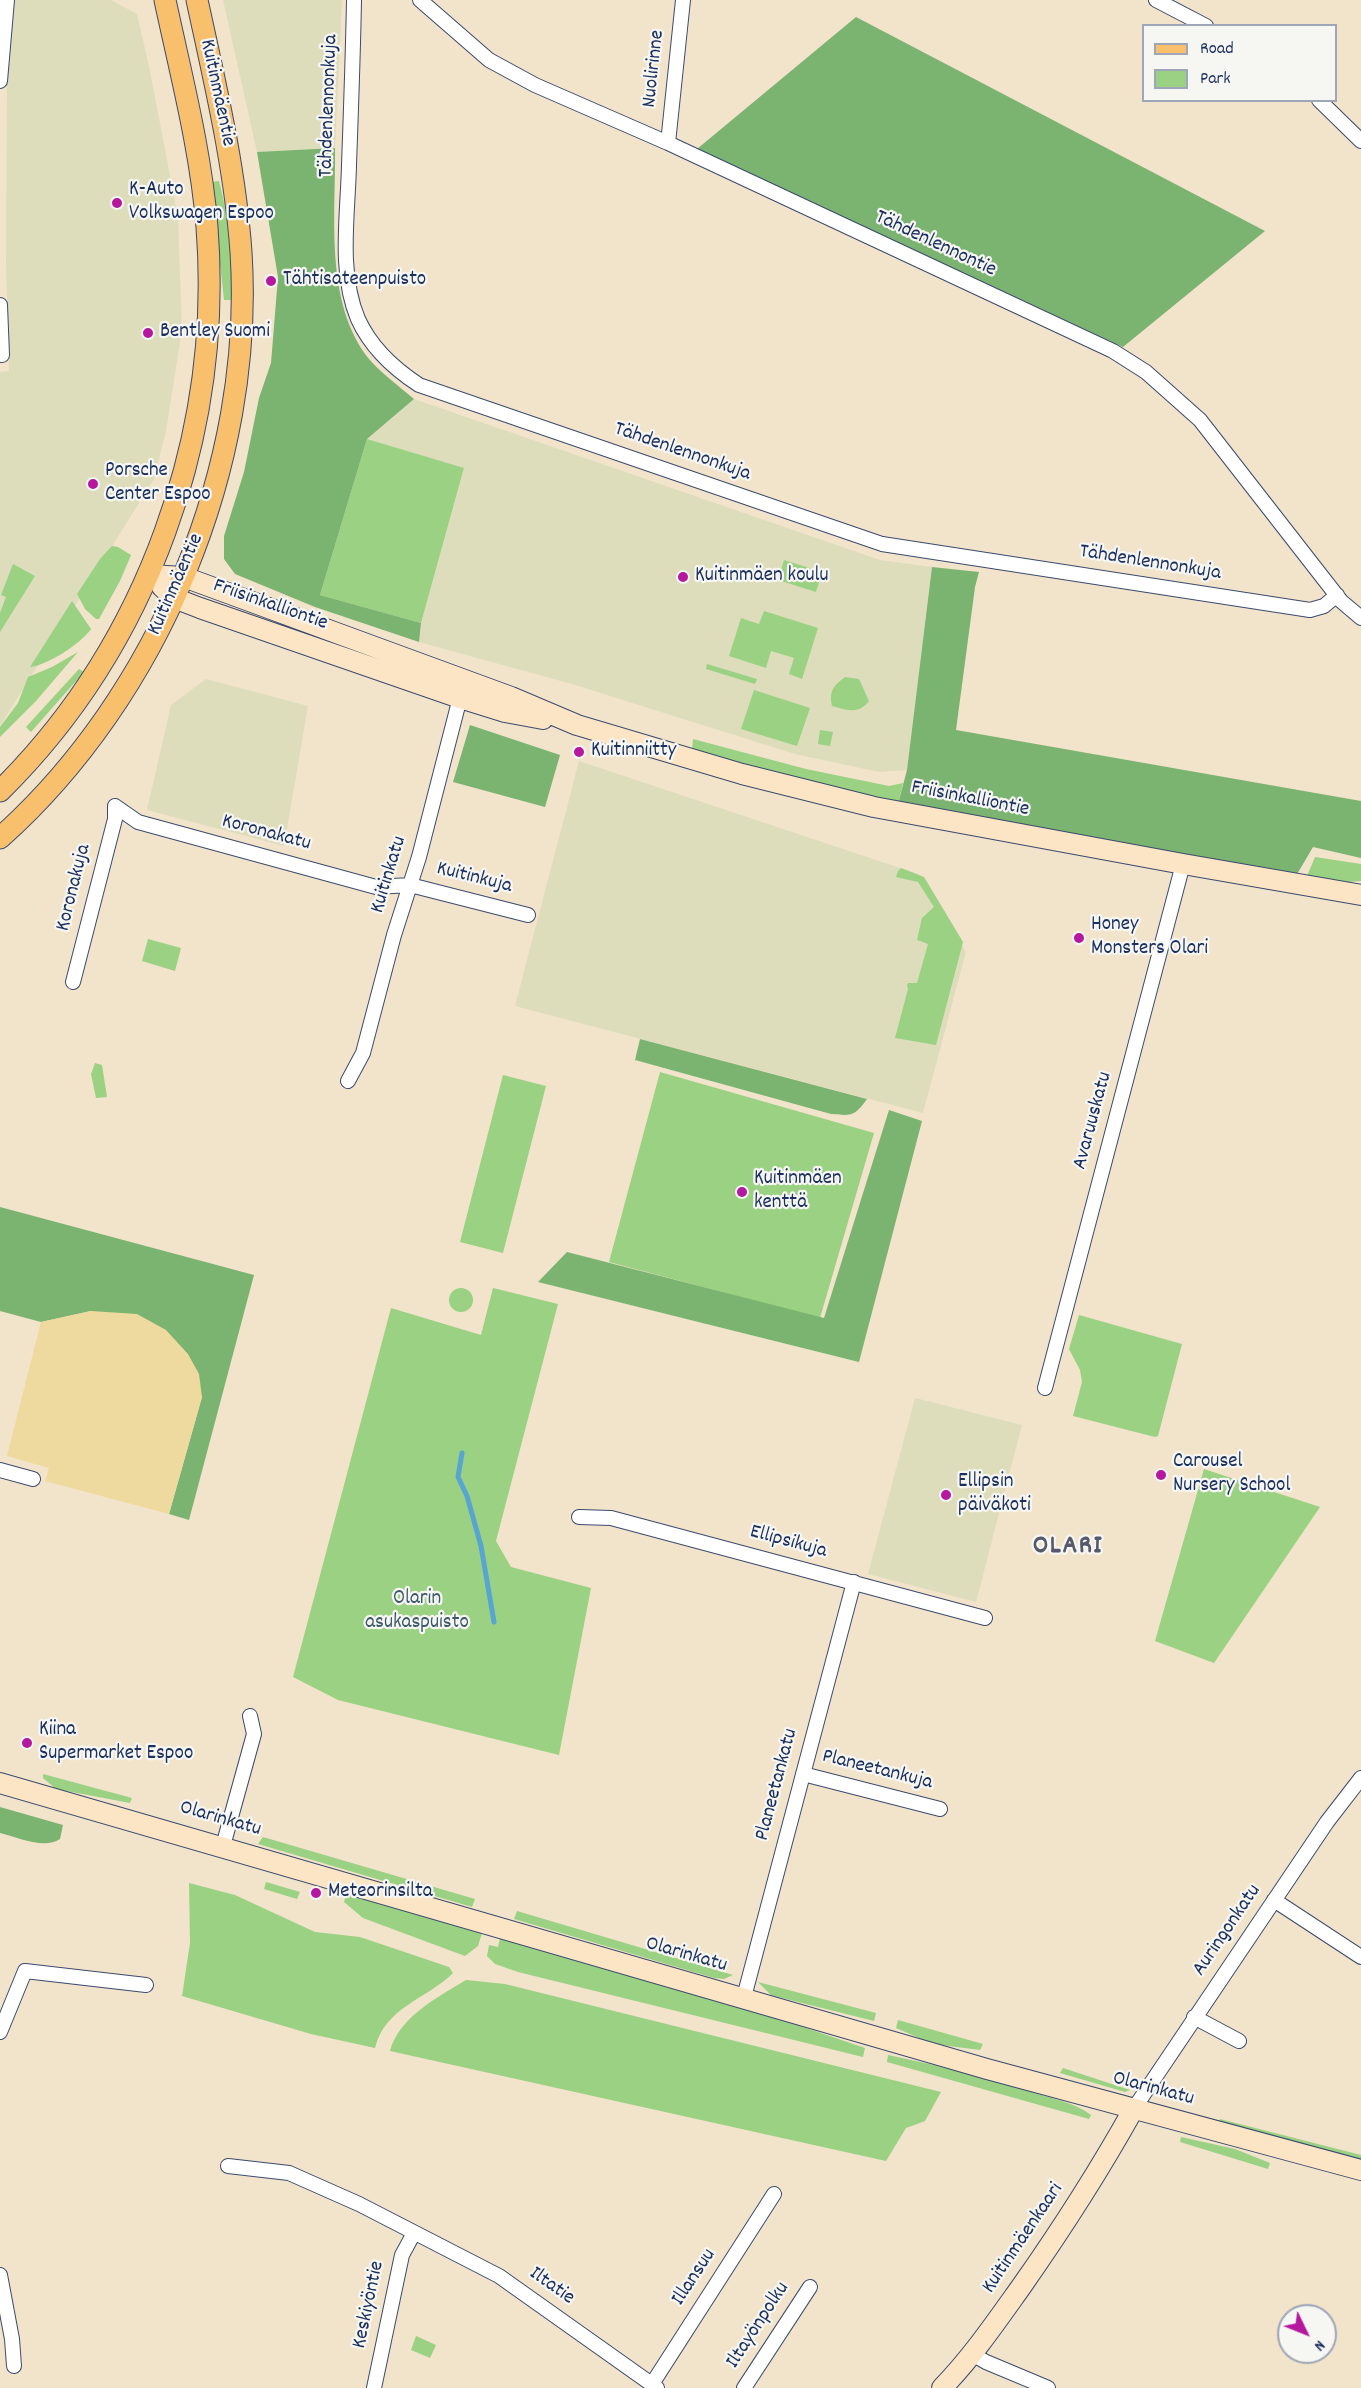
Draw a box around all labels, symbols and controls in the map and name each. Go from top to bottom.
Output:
legend [1142,24,1337,102]
street label: Nuolirinne [638,29,672,109]
street label: Tähdenlennonkuja [315,34,345,178]
street label: Kuitinmäentie [192,37,240,149]
text: Road [1200,37,1234,62]
text: Park [1200,67,1231,92]
place label: K-Auto Volkswagen Espoo [129,178,274,228]
marker: K-Auto Volkswagen Espoo [110,196,124,210]
street label: Tähdenlennontie [870,206,1000,284]
place label: Tähtisateenpuisto [283,268,426,294]
marker: Tähtisateenpuisto [264,274,278,288]
place label: Bentley Suomi [160,320,270,346]
marker: Bentley Suomi [141,326,155,340]
street label: Tähdenlennonkuja [610,418,754,488]
place label: Porsche Center Espoo [105,459,211,509]
marker: Porsche Center Espoo [86,477,100,491]
street label: Kuitinmäentie [143,530,211,640]
street label: Tähdenlennonkuja [1077,540,1223,588]
place label: Kuitinmäen koulu [695,564,829,590]
marker: Kuitinmäen koulu [676,570,690,584]
street label: Friisinkalliontie [209,575,331,637]
place label: Kuitinniitty [591,739,676,765]
marker: Kuitinniitty [572,745,586,759]
street label: Friisinkalliontie [909,776,1031,824]
street label: Koronakatu [219,810,313,858]
street label: Kuitinkatu [366,833,414,917]
street label: Koronakuja [52,842,98,934]
street label: Kuitinkuja [434,857,514,901]
place label: Honey Monsters Olari [1091,913,1208,963]
marker: Honey Monsters Olari [1072,931,1086,945]
street label: Avaruuskatu [1069,1069,1119,1173]
place label: Kuitinmäen kenttä [754,1167,842,1217]
marker: Kuitinmäen kenttä [735,1185,749,1199]
place label: Carousel Nursery School [1173,1450,1290,1500]
marker: Carousel Nursery School [1154,1468,1168,1482]
place label: Ellipsin päiväkoti [958,1470,1031,1520]
marker: Ellipsin päiväkoti [939,1488,953,1502]
street label: Ellipsikuja [747,1521,829,1565]
district label: OLARI [1033,1532,1103,1564]
park label: Olarin asukaspuisto [365,1587,469,1637]
place label: Kiina Supermarket Espoo [39,1718,193,1768]
street label: Planeetankatu [751,1726,805,1844]
marker: Kiina Supermarket Espoo [20,1736,34,1750]
street label: Planeetankuja [819,1745,935,1797]
street label: Olarinkatu [176,1796,264,1844]
place label: Meteorinsilta [328,1880,432,1906]
street label: Auringonkatu [1188,1880,1268,1982]
marker: Meteorinsilta [309,1886,323,1900]
street label: Olarinkatu [642,1932,730,1980]
street label: Olarinkatu [1109,2067,1197,2113]
street label: Kuitinmäenkaari [978,2179,1070,2299]
street label: Illansuu [667,2245,723,2311]
street label: Keskiyöntie [348,2259,392,2351]
street label: Iltatie [523,2262,579,2312]
street label: Iltayönpolku [722,2278,796,2374]
north arrow [1277,2304,1337,2364]
text: N [1308,2335,1330,2356]

